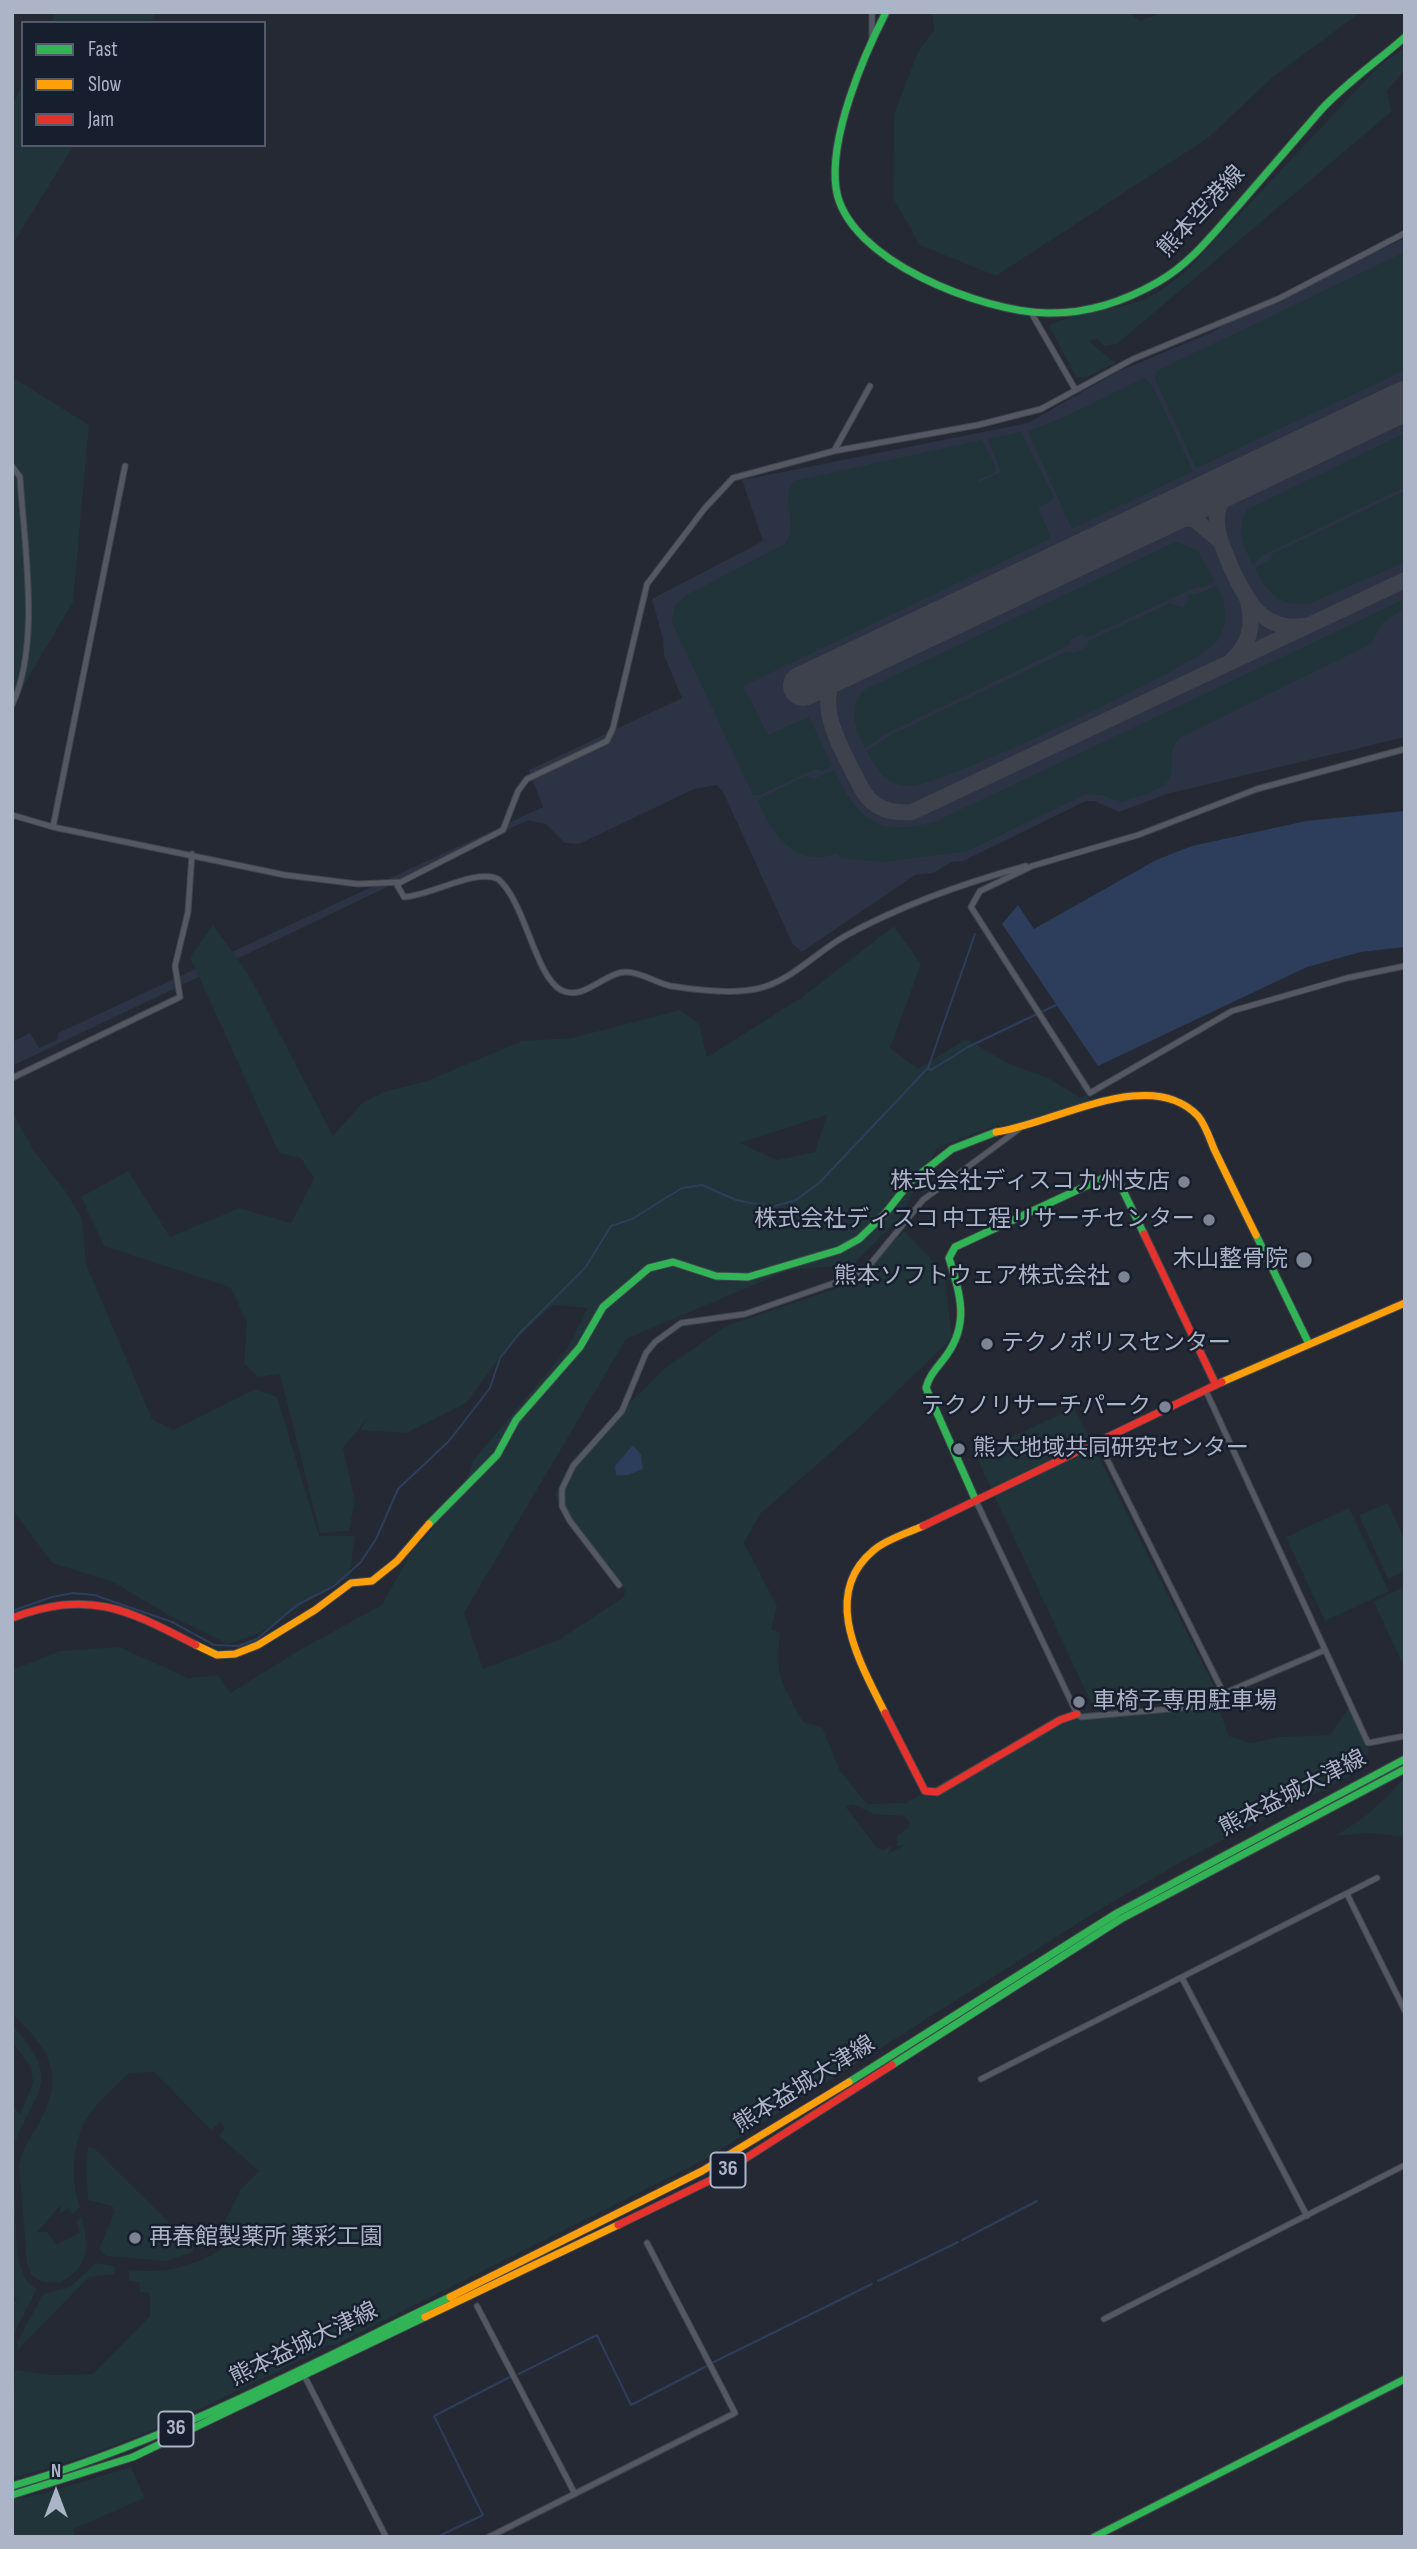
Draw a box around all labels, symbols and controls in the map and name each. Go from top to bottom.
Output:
legend [21,21,266,147]
text: Fast [88,37,118,62]
text: Slow [88,72,121,97]
text: Jam [88,107,114,132]
street label: 熊本空港線 [1153,161,1251,263]
place label: 株式会社ディスコ 九州支店 [890,1168,1170,1196]
marker: 株式会社ディスコ 九州支店 [1176,1174,1192,1190]
place label: 株式会社ディスコ 中工程リサーチセンター [754,1206,1195,1234]
marker: 株式会社ディスコ 中工程リサーチセンター [1201,1212,1217,1228]
place label: 木山整骨院 [1173,1246,1288,1274]
marker: 木山整骨院 [1294,1250,1314,1270]
place label: 熊本ソフトウェア株式会社 [834,1263,1110,1291]
marker: 熊本ソフトウェア株式会社 [1116,1269,1132,1285]
place label: テクノポリスセンター [1001,1330,1231,1358]
marker: テクノポリスセンター [979,1336,995,1352]
place label: テクノリサーチパーク [921,1393,1151,1421]
marker: テクノリサーチパーク [1157,1399,1173,1415]
place label: 熊大地域共同研究センター [973,1435,1249,1463]
marker: 熊大地域共同研究センター [951,1441,967,1457]
place label: 車椅子専用駐車場 [1093,1688,1277,1716]
marker: 車椅子専用駐車場 [1071,1694,1087,1710]
street label: 熊本益城大津線 [1215,1745,1371,1843]
street label: 熊本益城大津線 [729,2031,881,2139]
road number: 36 [710,2152,746,2188]
place label: 再春館製薬所 薬彩工園 [149,2224,383,2252]
marker: 再春館製薬所 薬彩工園 [127,2230,143,2246]
street label: 熊本益城大津線 [226,2297,382,2393]
road number: 36 [158,2412,194,2446]
north arrow [21,2458,91,2528]
text: N [51,2460,61,2483]

